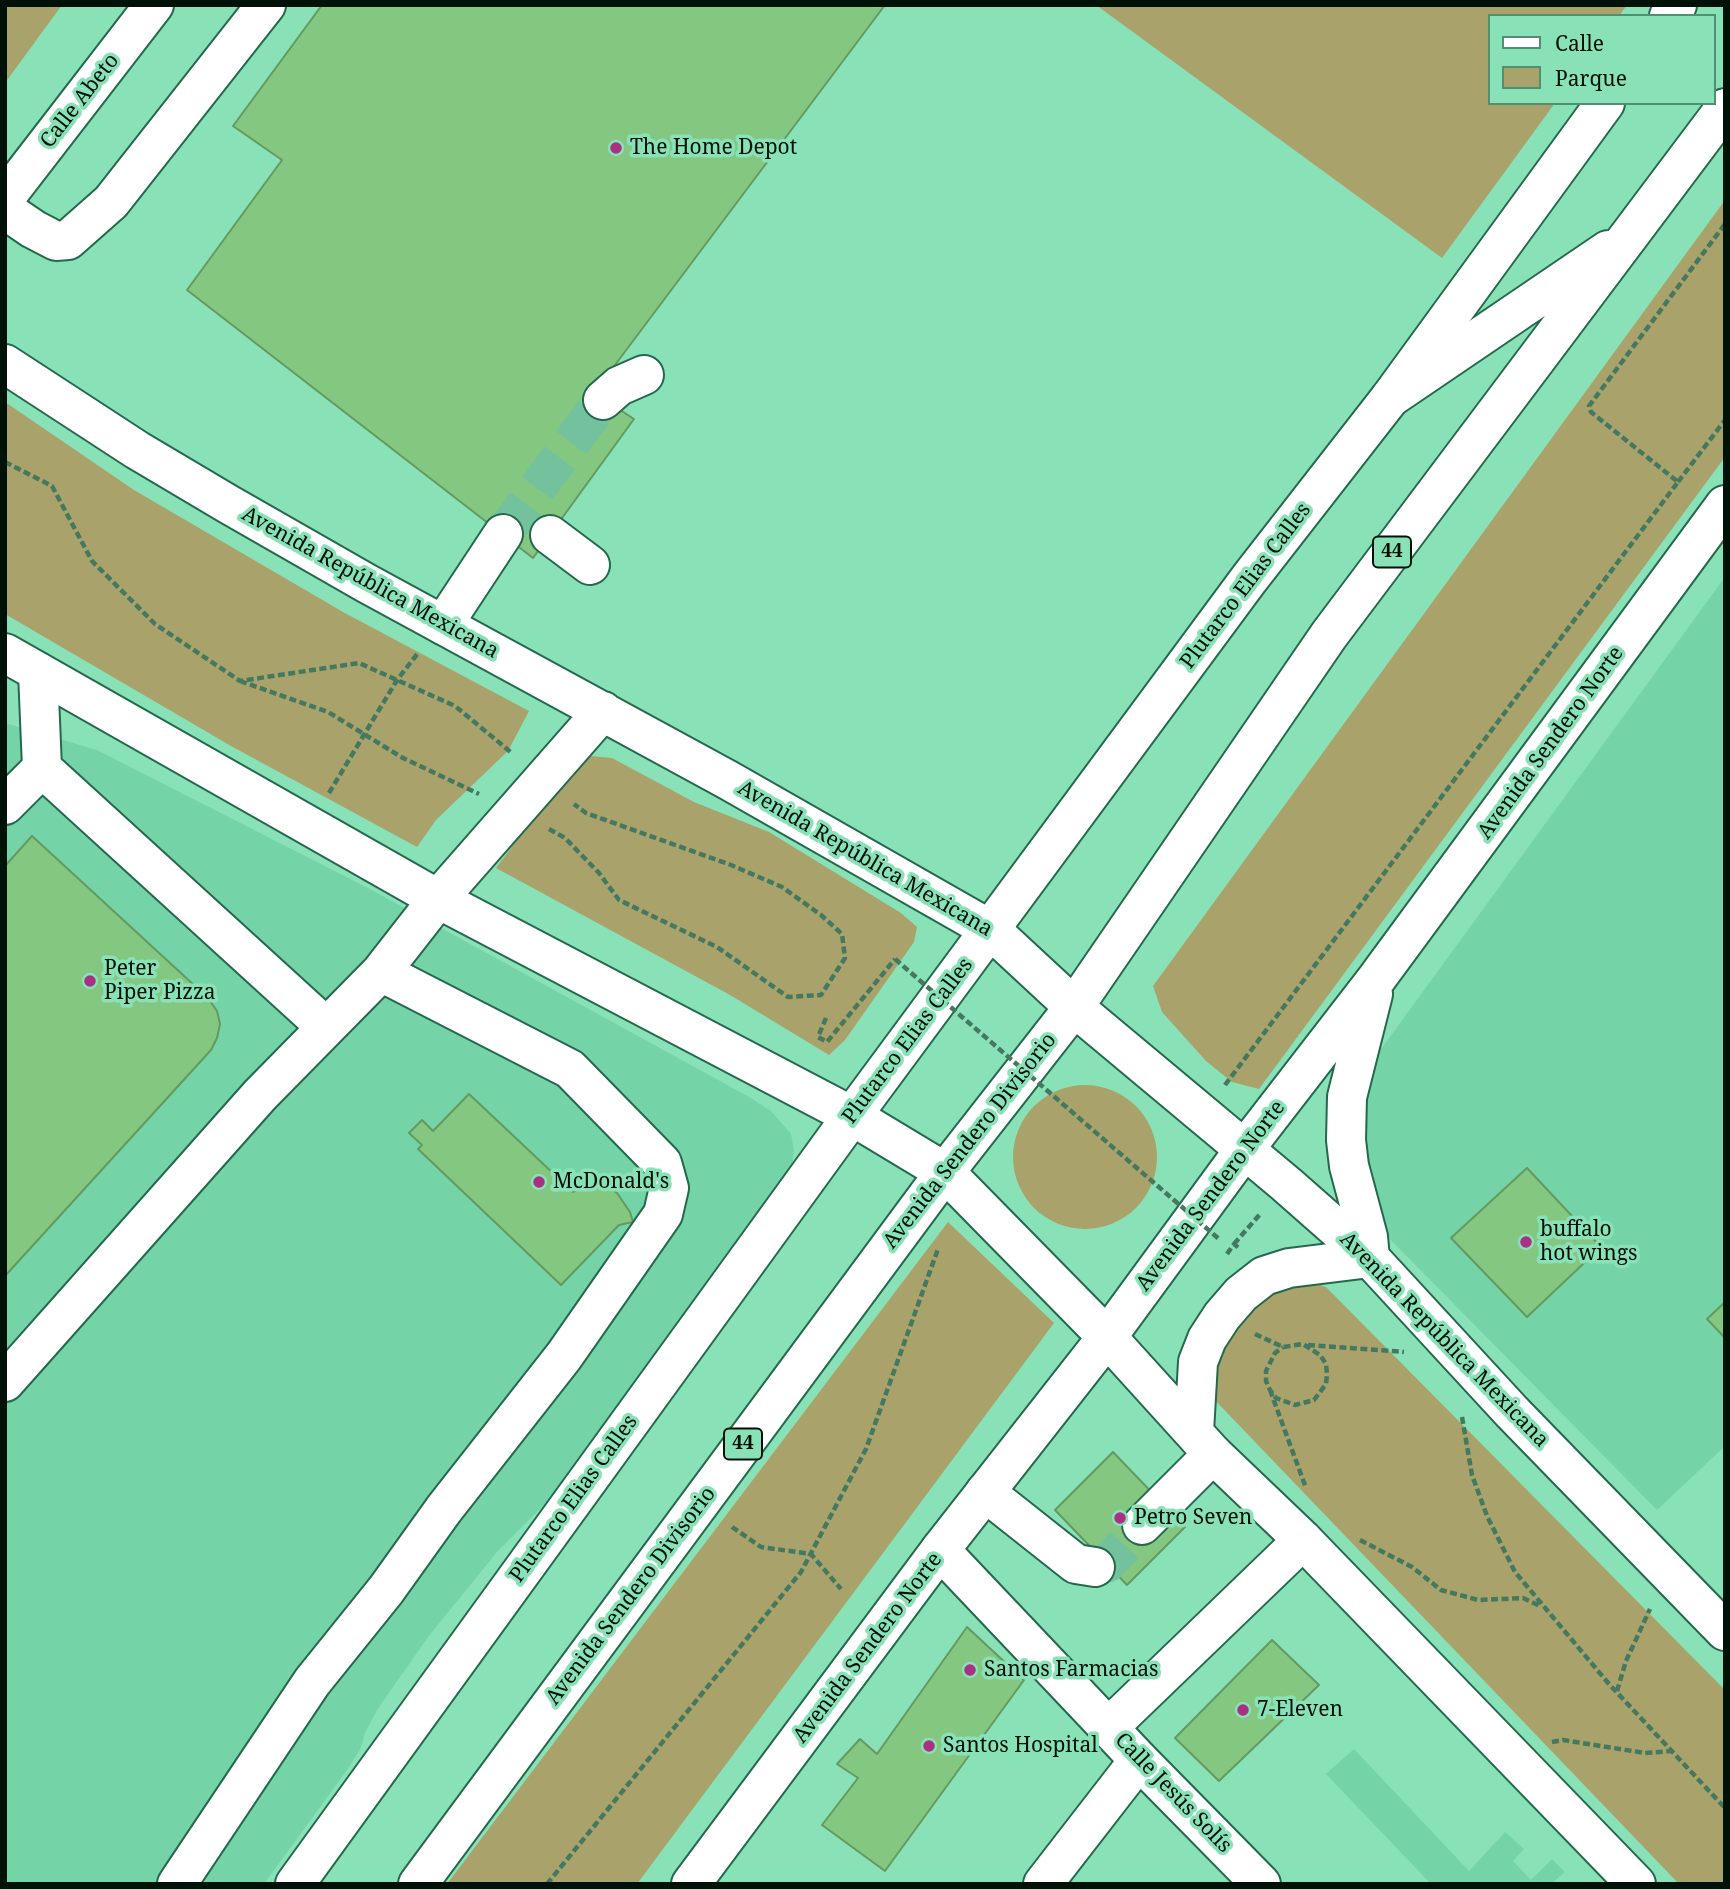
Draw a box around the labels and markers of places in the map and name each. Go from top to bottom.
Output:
place label: The Home Depot [630,135,797,161]
marker: The Home Depot [608,140,624,156]
place label: Peter Piper Pizza [104,956,216,1006]
marker: Peter Piper Pizza [82,973,98,989]
place label: McDonald's [553,1169,669,1195]
marker: McDonald's [531,1174,547,1190]
place label: buffalo hot wings [1540,1217,1637,1267]
marker: buffalo hot wings [1518,1234,1534,1250]
place label: Petro Seven [1134,1505,1252,1531]
marker: Petro Seven [1112,1510,1128,1526]
place label: Santos Farmacias [984,1657,1159,1683]
marker: Santos Farmacias [962,1662,978,1678]
place label: 7-Eleven [1257,1697,1343,1723]
marker: 7-Eleven [1235,1702,1251,1718]
place label: Santos Hospital [943,1733,1098,1759]
marker: Santos Hospital [921,1738,937,1754]

